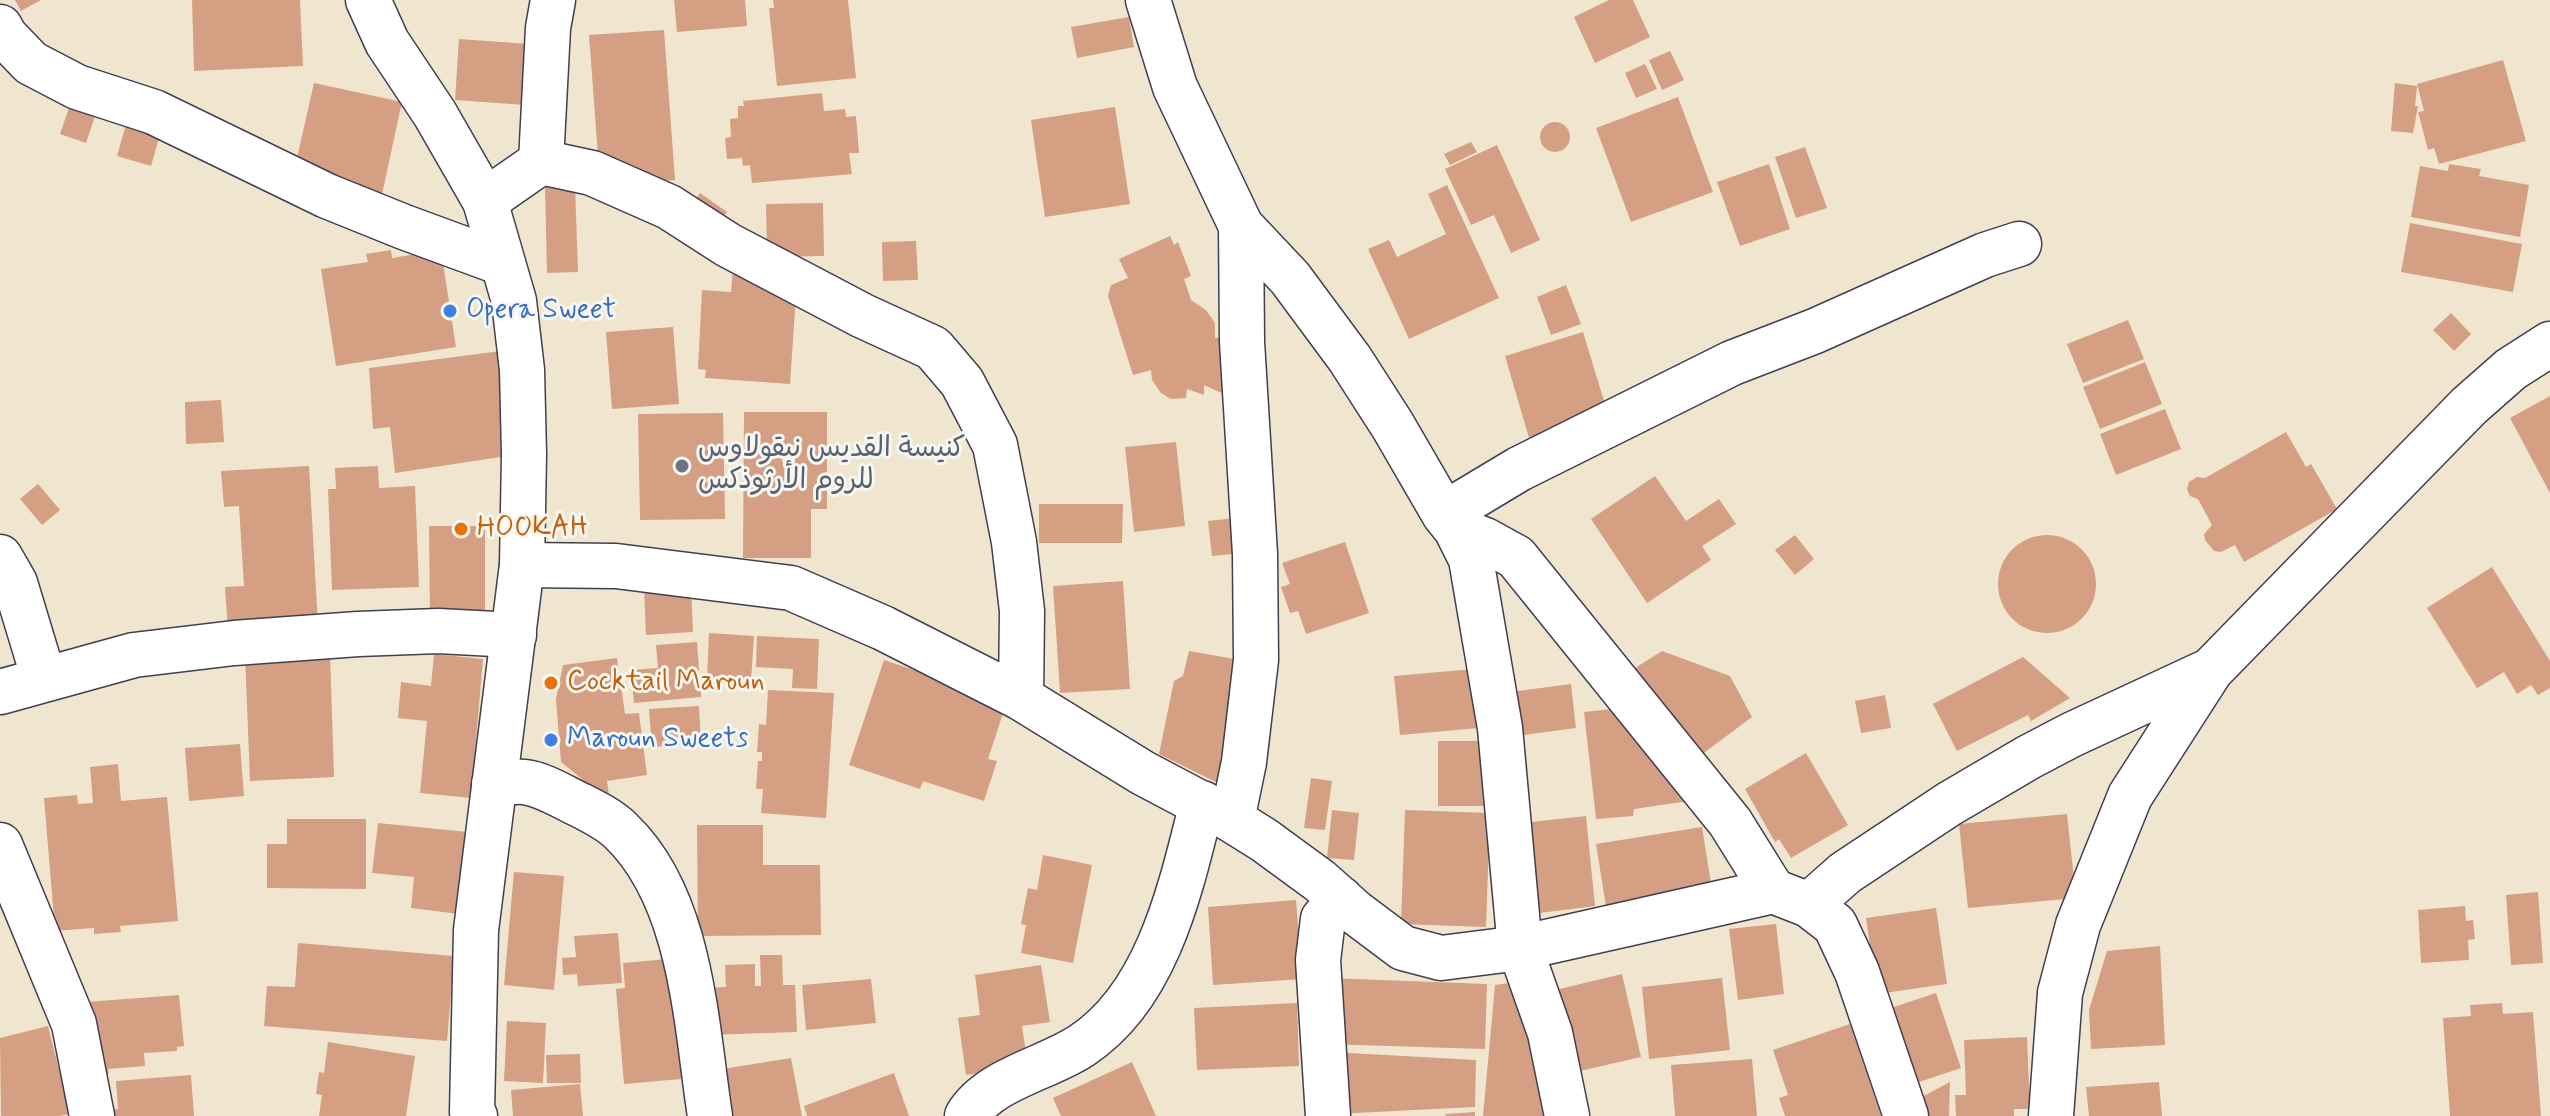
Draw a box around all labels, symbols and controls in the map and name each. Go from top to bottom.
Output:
place label: Opera Sweet [466,294,616,328]
marker: Opera Sweet [441,302,459,320]
place label: كنيسة القديس نيقولاوس للروم الأرثوذكس [698,433,965,499]
marker: كنيسة القديس نيقولاوس للروم الأرثوذكس [673,457,691,475]
place label: HOOKAH [477,512,588,546]
marker: HOOKAH [452,520,470,538]
place label: Cocktail Maroun [567,666,765,700]
marker: Cocktail Maroun [542,674,560,692]
place label: Maroun Sweets [567,723,748,757]
marker: Maroun Sweets [542,731,560,749]

